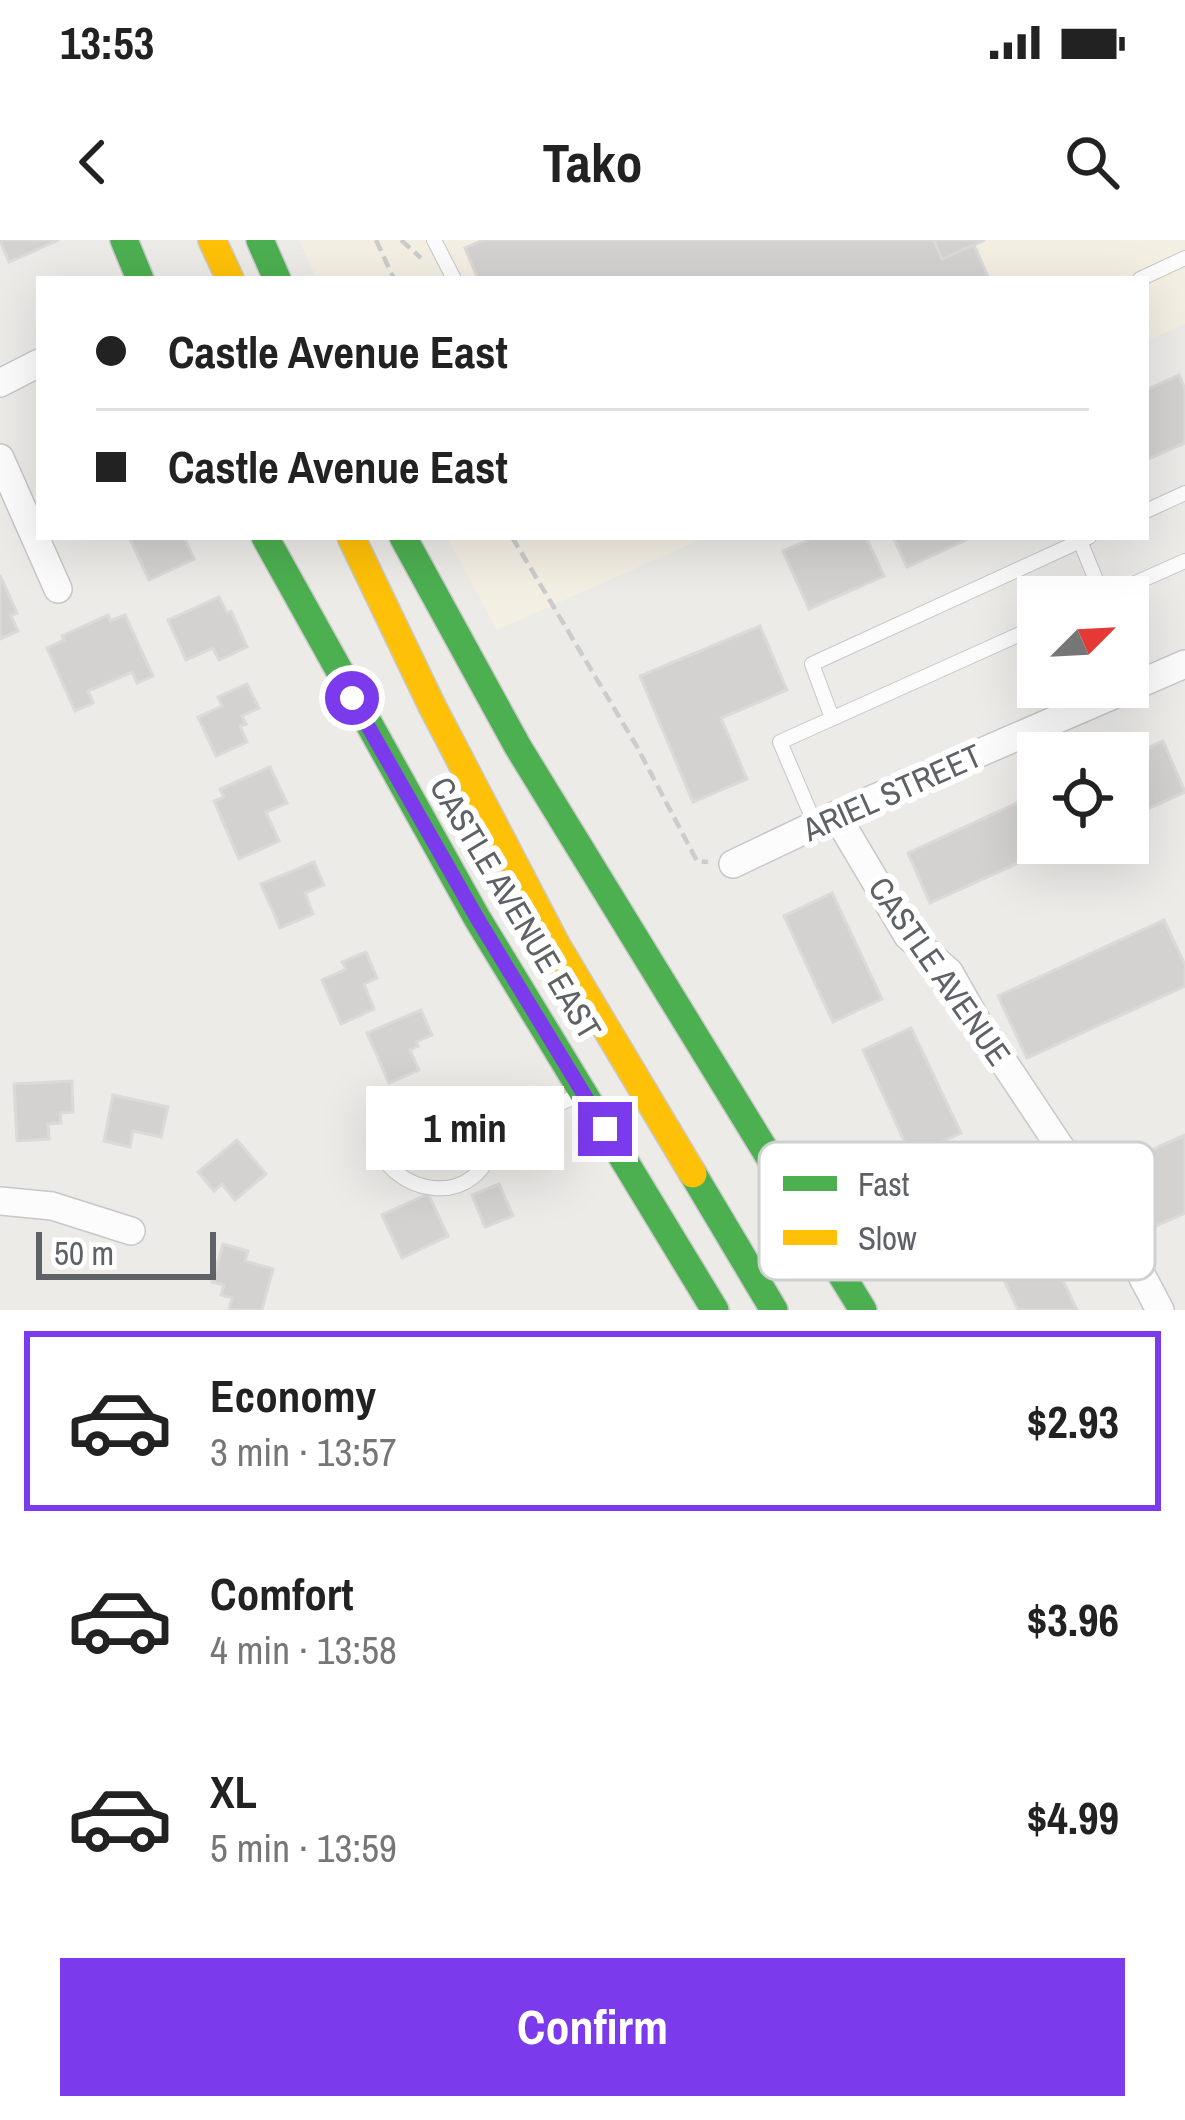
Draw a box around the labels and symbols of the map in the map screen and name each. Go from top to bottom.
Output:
north arrow [1017,576,1149,708]
route start [325,671,379,725]
street label: ARIEL STREET [795,733,988,851]
street label: CASTLE AVENUE EAST [420,769,612,1047]
street label: CASTLE AVENUE [859,868,1021,1074]
callout: 1 min [365,1087,563,1171]
route end [578,1102,632,1156]
legend [759,1142,1155,1280]
text: Fast [858,1162,909,1206]
text: Slow [858,1216,917,1260]
scale bar [36,1226,216,1279]

